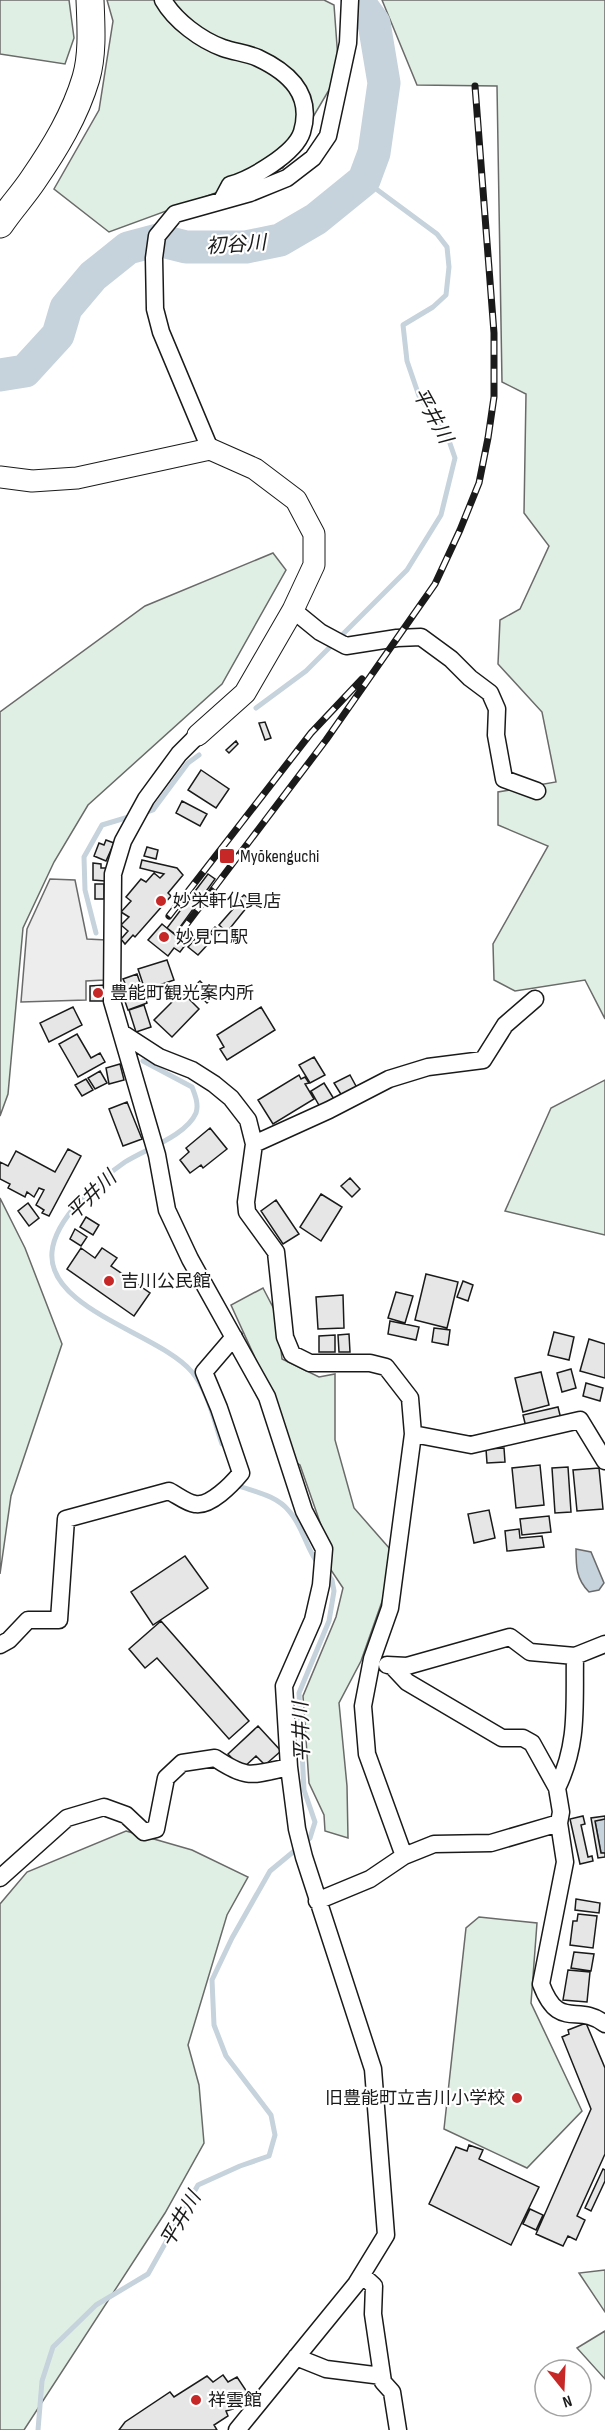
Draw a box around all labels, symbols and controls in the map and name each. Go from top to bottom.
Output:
water label: 初谷川 [205,231,269,259]
water label: 平井川 [407,383,458,449]
place label: Myōkenguchi [240,846,319,867]
marker: Myōkenguchi [218,847,236,865]
place label: 妙栄軒仏具店 [173,891,281,912]
marker: 妙栄軒仏具店 [154,894,168,908]
place label: 妙見口駅 [176,927,248,948]
marker: 妙見口駅 [157,930,171,944]
place label: 豊能町観光案内所 [110,983,254,1004]
marker: 豊能町観光案内所 [91,986,105,1000]
water label: 平井川 [62,1165,123,1225]
place label: 吉川公民館 [121,1271,211,1292]
marker: 吉川公民館 [102,1274,116,1288]
water label: 平井川 [289,1700,315,1762]
place label: 旧豊能町立吉川小学校 [325,2088,505,2109]
marker: 旧豊能町立吉川小学校 [510,2091,524,2105]
water label: 平井川 [155,2186,207,2251]
north arrow [533,2358,593,2418]
place label: 祥雲館 [208,2390,262,2411]
text: N [560,2390,574,2411]
marker: 祥雲館 [189,2393,203,2407]

